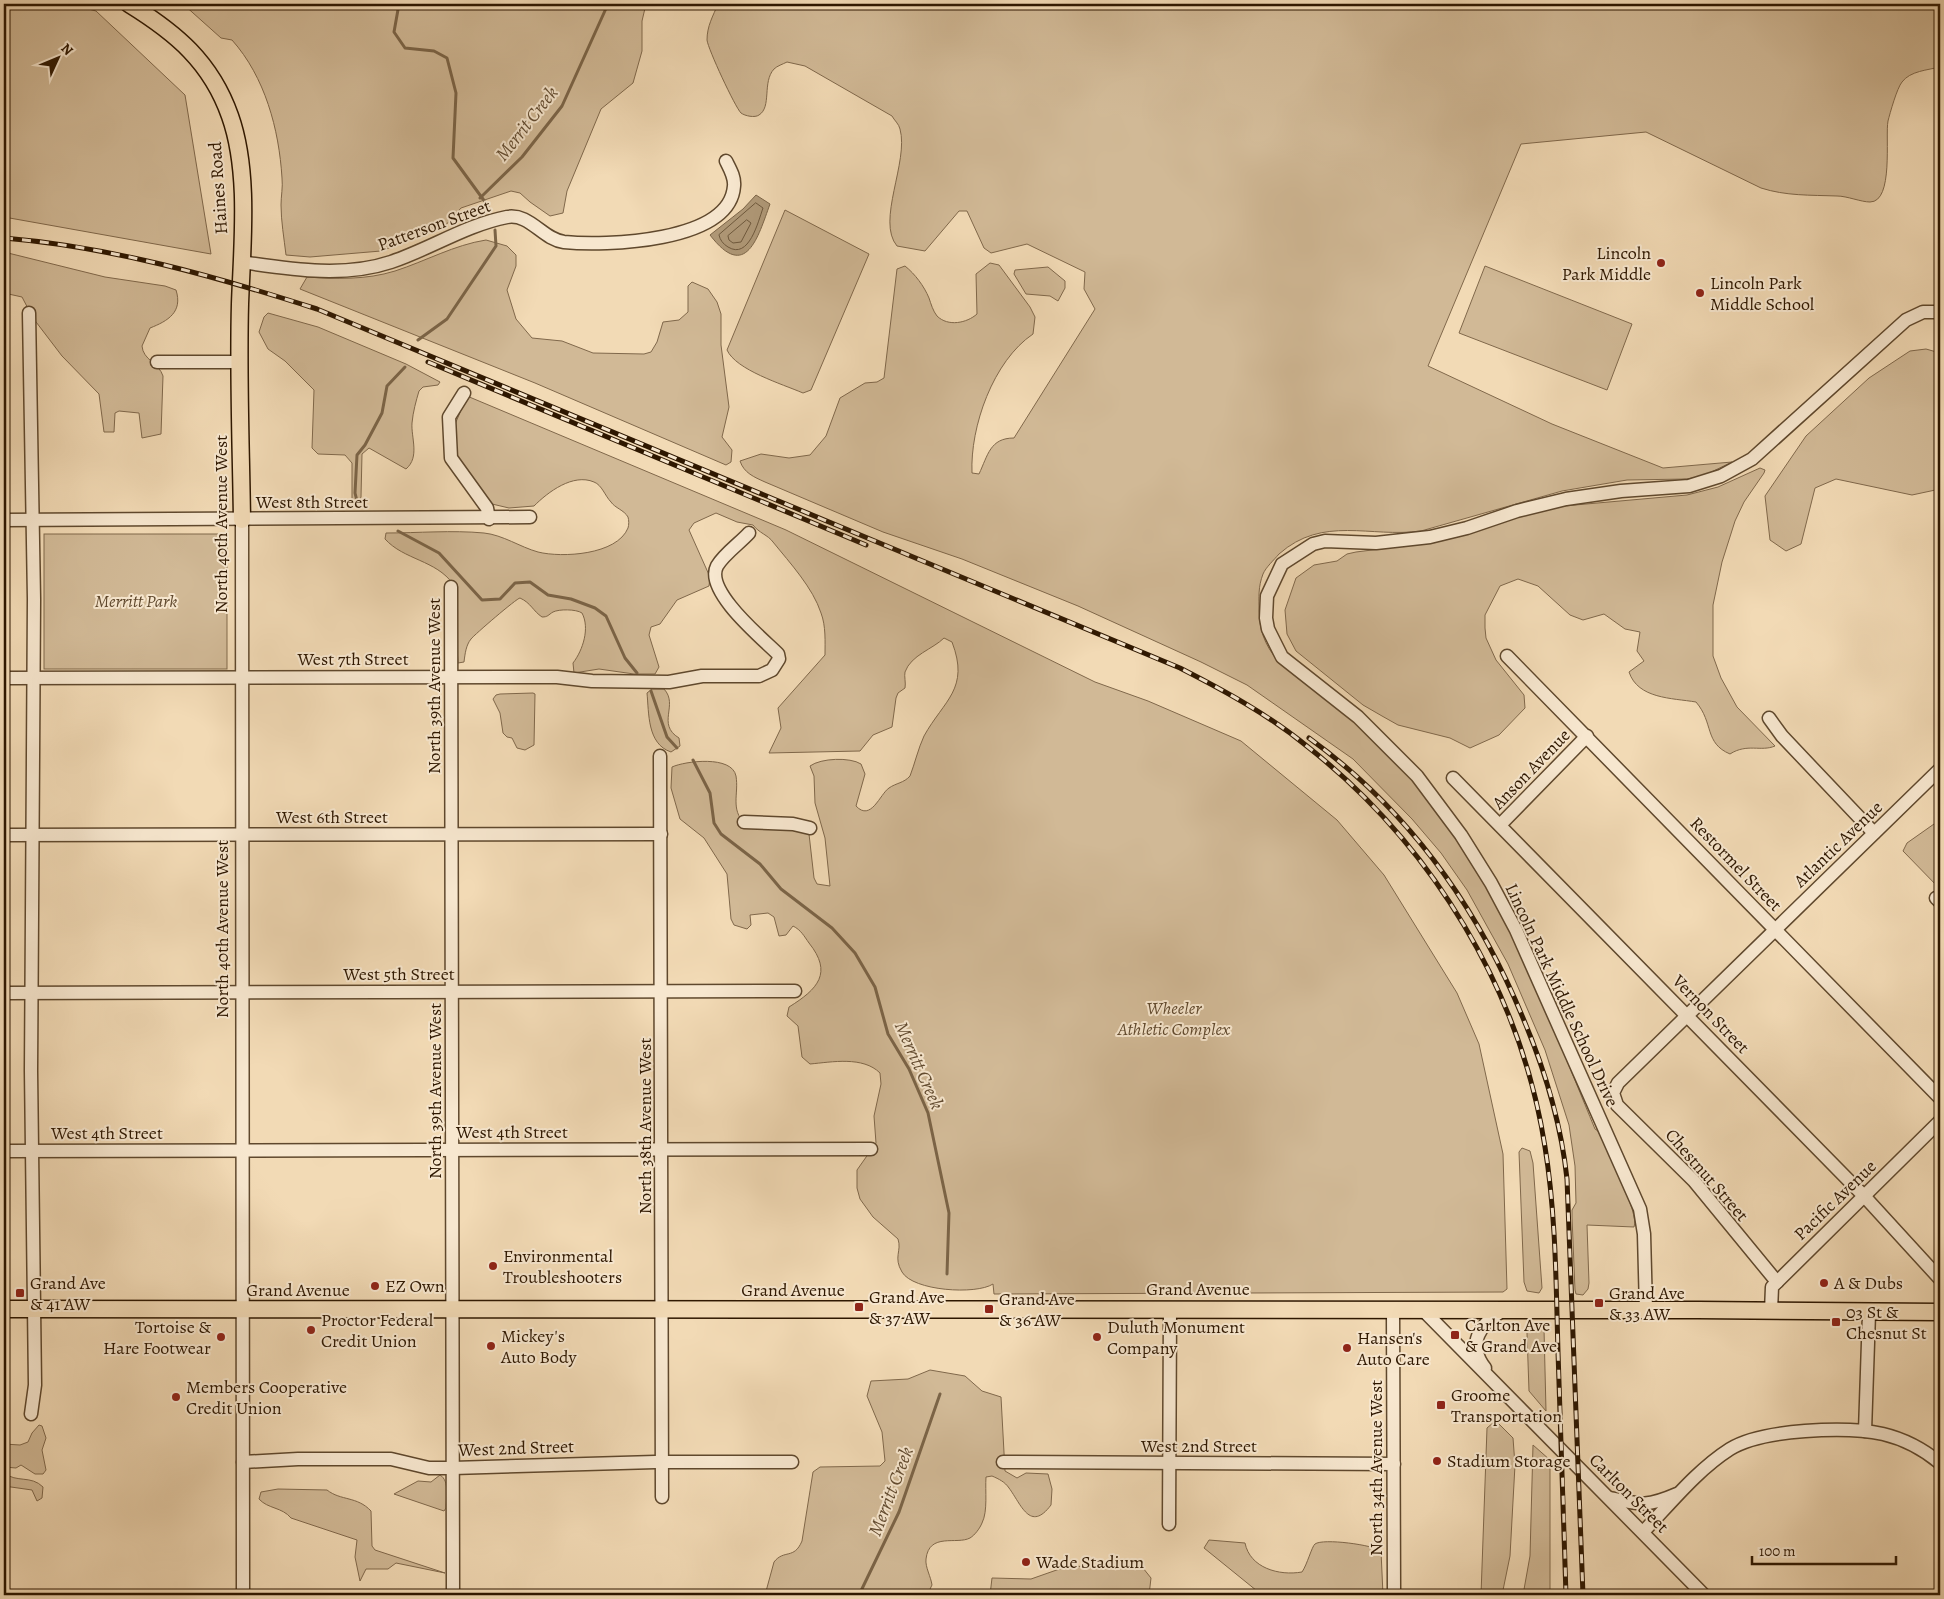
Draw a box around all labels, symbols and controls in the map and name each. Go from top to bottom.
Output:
north arrow [32,32,82,82]
text: N [57,39,77,60]
water label: Merrit Creek [489,81,564,166]
street label: Haines Road [203,141,233,235]
street label: Patterson Street [374,193,494,257]
place label: Lincoln Park Middle [1562,241,1651,286]
marker: Lincoln Park Middle [1655,257,1667,269]
place label: Lincoln Park Middle School [1710,271,1815,316]
marker: Lincoln Park Middle School [1694,287,1706,299]
street label: North 40th Avenue West [209,435,233,613]
street label: West 8th Street [255,490,368,514]
park label: Merritt Park [95,589,177,613]
street label: North 39th Avenue West [422,598,446,774]
street label: West 7th Street [296,647,409,671]
street label: Anson Avenue [1486,724,1575,815]
street label: Atlantic Avenue [1788,795,1888,893]
street label: West 6th Street [275,805,388,829]
street label: Restormel Street [1685,811,1787,917]
street label: North 40th Avenue West [210,840,234,1018]
street label: Lincoln Park Middle School Drive [1500,879,1624,1111]
street label: West 5th Street [342,962,455,986]
street label: Vernon Street [1667,969,1755,1059]
park label: Wheeler Athletic Complex [1117,996,1231,1041]
street label: North 39th Avenue West [423,1003,447,1179]
water label: Merritt Creek [888,1017,950,1113]
street label: North 38th Avenue West [633,1038,657,1214]
street label: West 4th Street [455,1120,568,1144]
street label: West 4th Street [50,1121,163,1145]
street label: Chestnut Street [1660,1124,1754,1226]
street label: Pacific Avenue [1789,1155,1881,1245]
place label: Environmental Troubleshooters [503,1244,622,1289]
marker: Environmental Troubleshooters [487,1260,499,1272]
place label: Grand Ave & 41 AW [30,1271,106,1316]
place label: A & Dubs [1833,1271,1903,1295]
place label: EZ Own [385,1274,445,1298]
street label: Grand Avenue [1146,1277,1250,1301]
marker: A & Dubs [1818,1277,1830,1289]
street label: Grand Avenue [246,1278,350,1302]
street label: Grand Avenue [741,1278,845,1302]
marker: EZ Own [369,1280,381,1292]
place label: Grand Ave & 33 AW [1609,1281,1685,1326]
place label: Grand Ave & 37 AW [869,1285,945,1330]
marker: Grand Ave & 41 AW [14,1287,26,1299]
place label: Grand Ave & 36 AW [999,1287,1075,1332]
marker: Grand Ave & 33 AW [1593,1297,1605,1309]
place label: 03 St & Chesnut St [1846,1300,1927,1345]
marker: Grand Ave & 37 AW [853,1301,865,1313]
marker: Grand Ave & 36 AW [983,1303,995,1315]
place label: Proctor Federal Credit Union [321,1308,434,1353]
place label: Carlton Ave & Grand Ave [1465,1313,1557,1358]
place label: Tortoise & Hare Footwear [103,1315,211,1360]
place label: Duluth Monument Company [1107,1315,1245,1360]
marker: 03 St & Chesnut St [1830,1316,1842,1328]
marker: Proctor Federal Credit Union [305,1324,317,1336]
place label: Mickey's Auto Body [500,1324,578,1369]
place label: Hansen's Auto Care [1356,1326,1430,1371]
marker: Carlton Ave & Grand Ave [1449,1329,1461,1341]
marker: Tortoise & Hare Footwear [215,1331,227,1343]
marker: Duluth Monument Company [1091,1331,1103,1343]
marker: Mickey's Auto Body [485,1340,497,1352]
marker: Hansen's Auto Care [1341,1342,1353,1354]
place label: Members Cooperative Credit Union [186,1375,347,1420]
street label: North 34th Avenue West [1364,1380,1388,1556]
place label: Groome Transportation [1451,1383,1562,1428]
marker: Members Cooperative Credit Union [170,1391,182,1403]
marker: Groome Transportation [1435,1399,1447,1411]
street label: West 2nd Street [457,1434,575,1462]
street label: West 2nd Street [1140,1434,1257,1458]
water label: Merritt Creek [862,1443,920,1540]
street label: Carlton Street [1584,1448,1674,1538]
place label: Stadium Storage [1447,1449,1571,1473]
marker: Stadium Storage [1431,1455,1443,1467]
scale bar [1752,1534,1895,1566]
text: 100 m [1759,1541,1796,1561]
place label: Wade Stadium [1035,1550,1144,1574]
marker: Wade Stadium [1020,1556,1032,1568]

